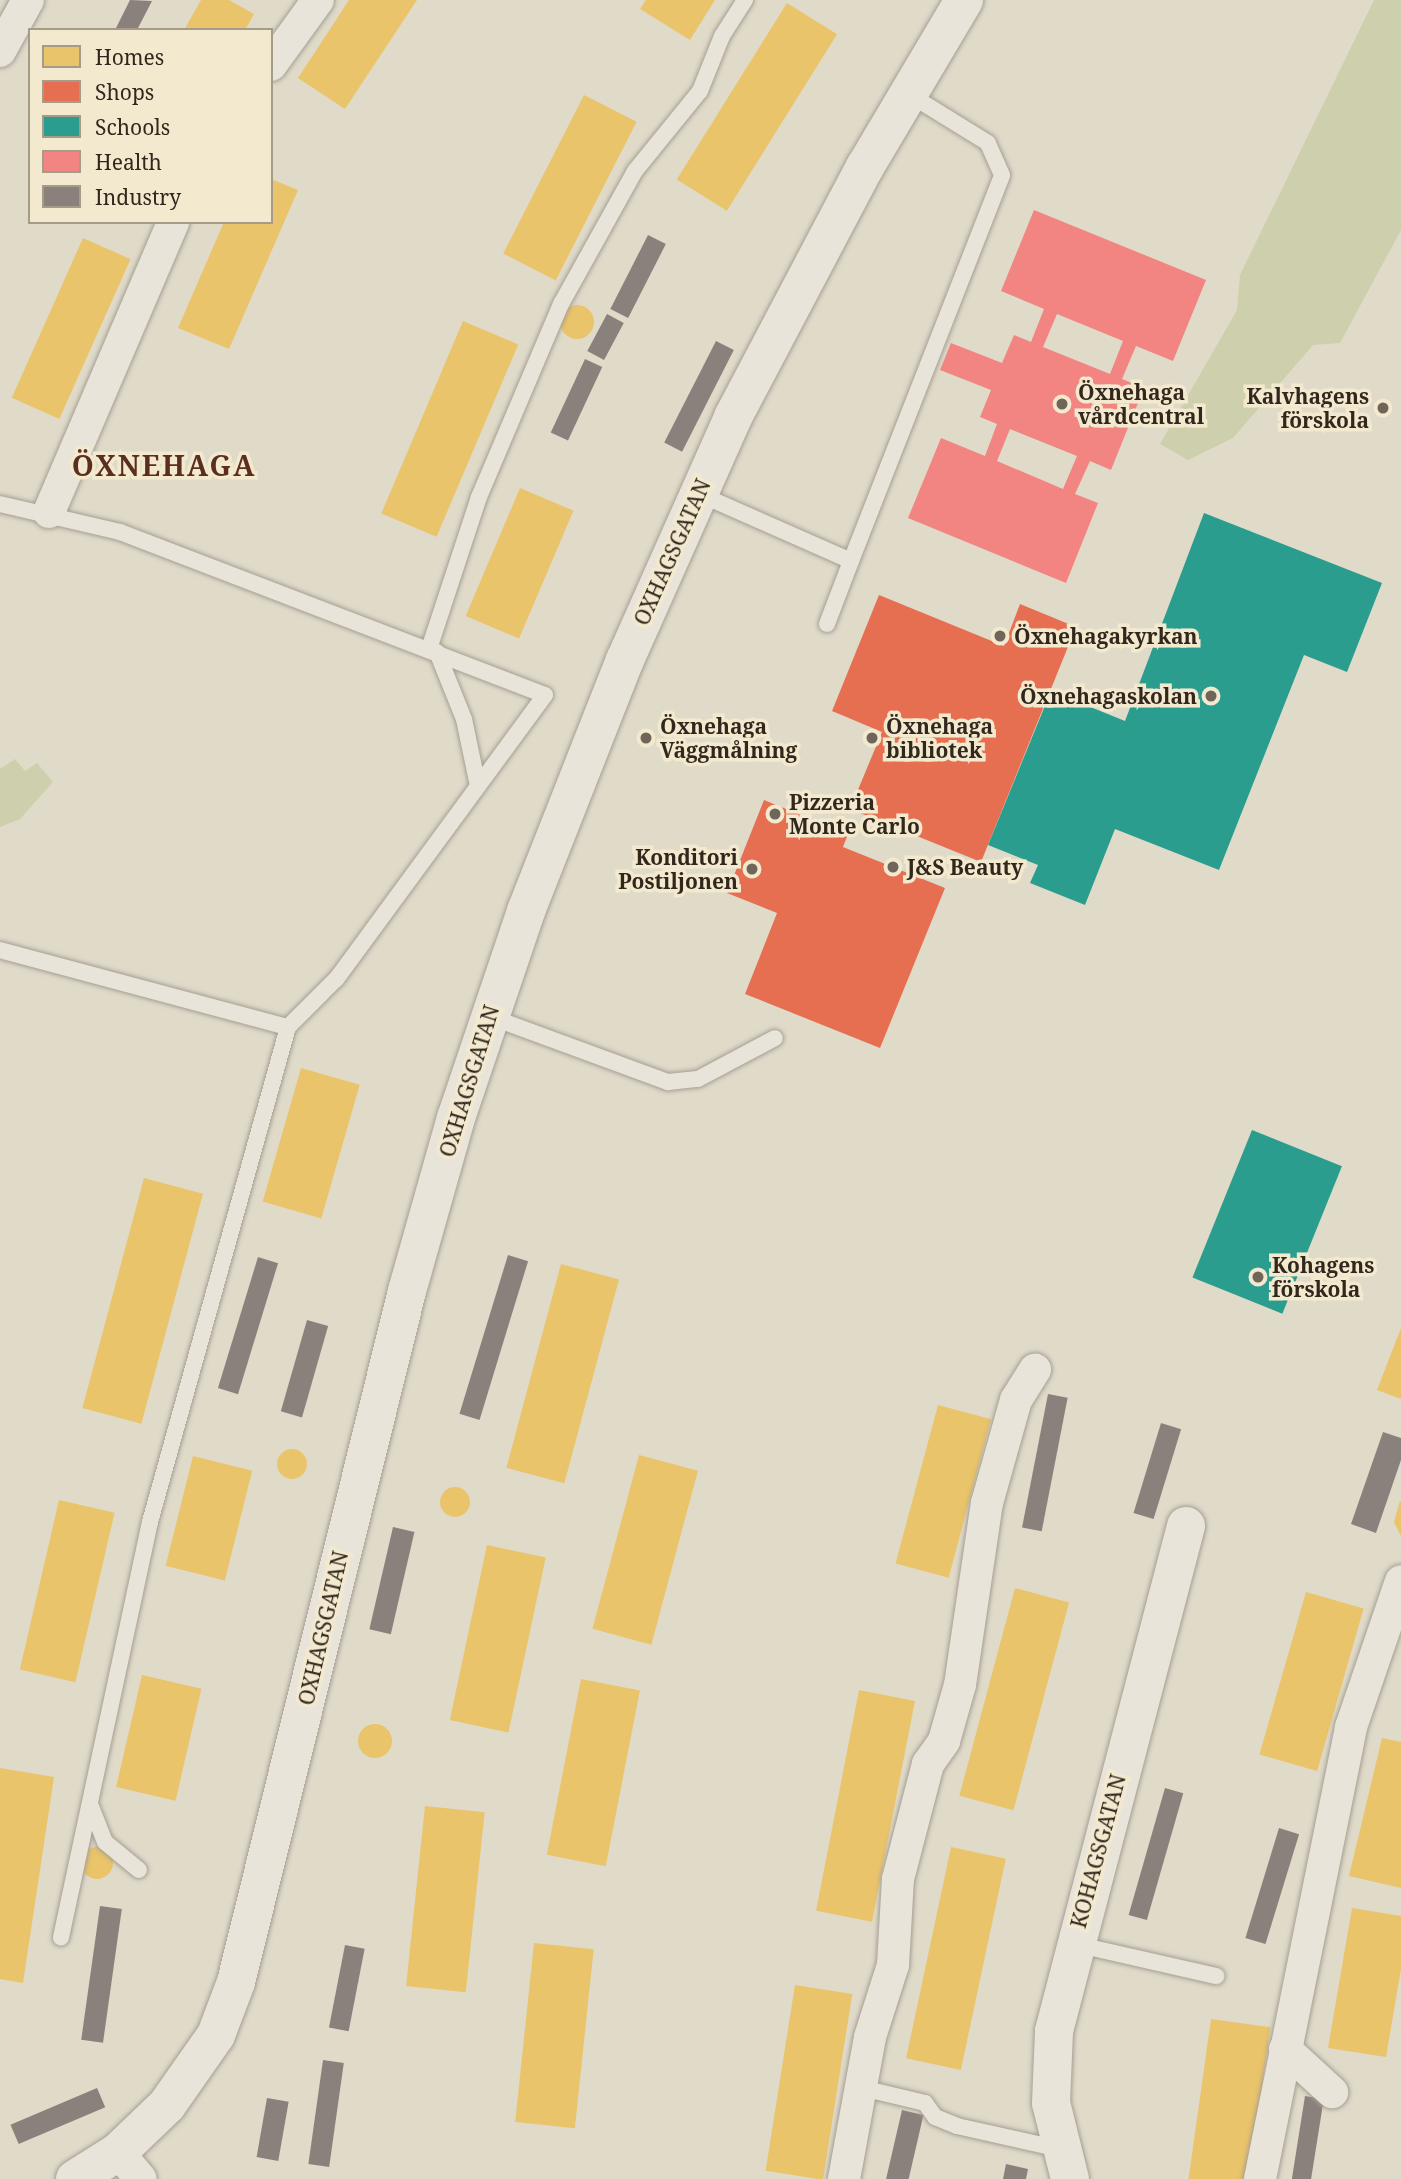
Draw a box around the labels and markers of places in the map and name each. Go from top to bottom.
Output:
place label: Öxnehaga vårdcentral [1078,379,1204,429]
place label: Kalvhagens förskola [1246,383,1369,433]
marker: Öxnehaga vårdcentral [1052,394,1072,414]
marker: Kalvhagens förskola [1375,400,1391,416]
place label: Öxnehagakyrkan [1014,623,1198,649]
marker: Öxnehagakyrkan [992,628,1008,644]
place label: Öxnehagaskolan [1020,683,1197,709]
marker: Öxnehagaskolan [1203,688,1219,704]
place label: Öxnehaga Väggmålning [660,713,797,763]
place label: Öxnehaga bibliotek [886,713,993,763]
marker: Öxnehaga Väggmålning [638,730,654,746]
marker: Öxnehaga bibliotek [864,730,880,746]
place label: Pizzeria Monte Carlo [789,789,920,839]
marker: Pizzeria Monte Carlo [767,806,783,822]
place label: Konditori Postiljonen [618,844,738,894]
place label: J&S Beauty [907,854,1023,880]
marker: J&S Beauty [885,859,901,875]
marker: Konditori Postiljonen [744,861,760,877]
place label: Kohagens förskola [1272,1252,1374,1302]
marker: Kohagens förskola [1250,1269,1266,1285]

